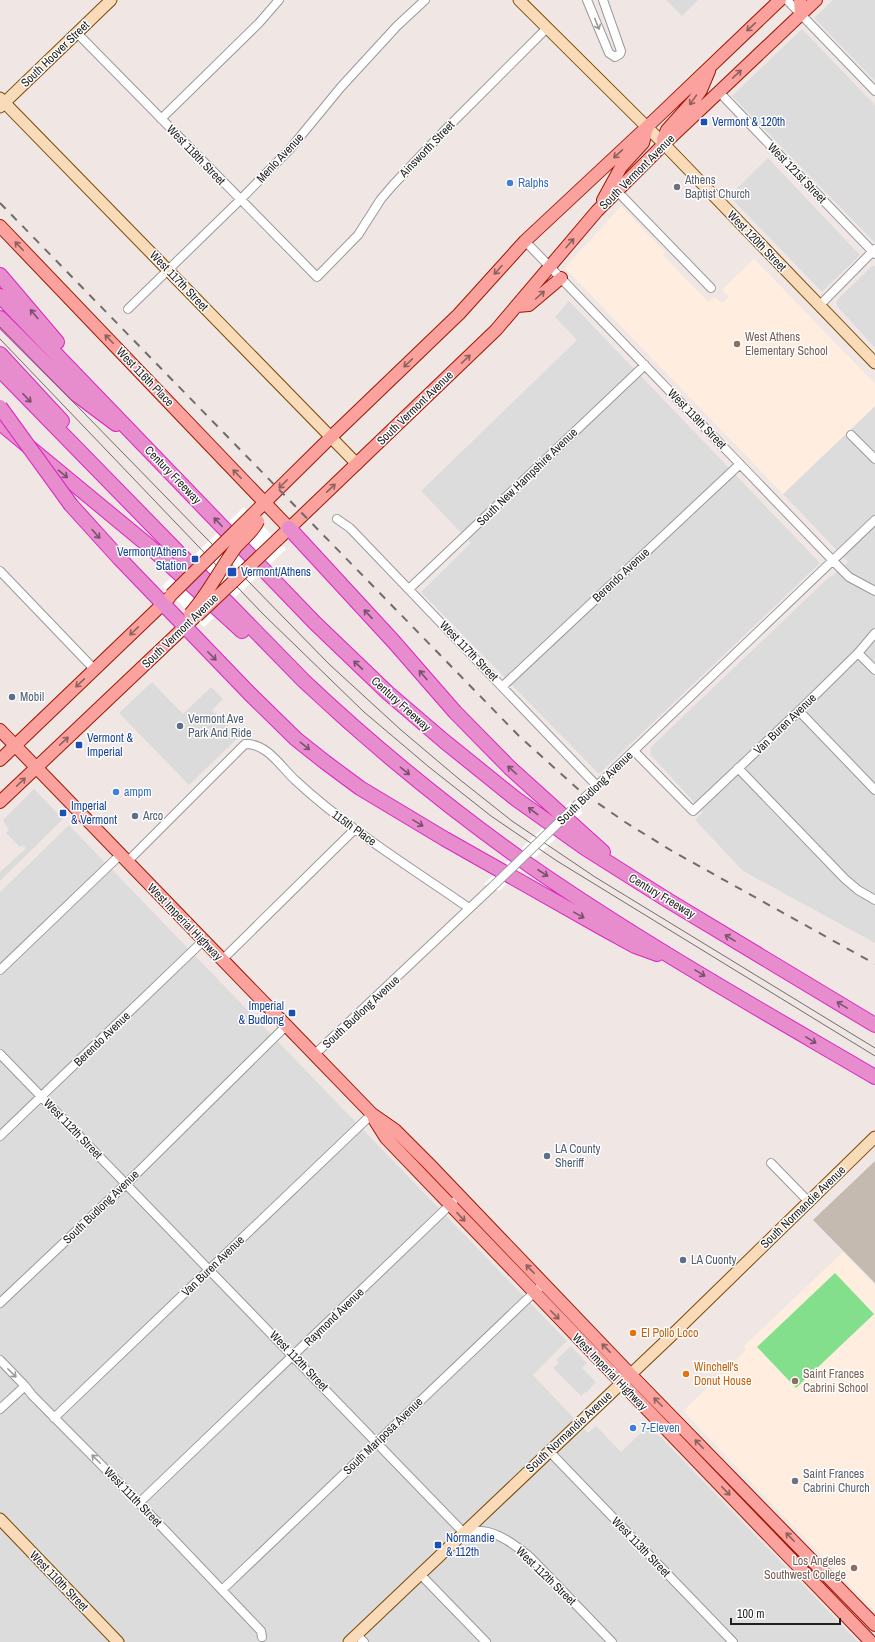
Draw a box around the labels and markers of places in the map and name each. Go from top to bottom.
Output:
place label: Vermont & 120th [712,114,785,130]
marker: Vermont & 120th [699,117,709,127]
place label: Athens Baptist Church [684,172,750,202]
place label: Ralphs [518,175,549,191]
marker: Ralphs [505,178,515,188]
marker: Athens Baptist Church [672,182,682,192]
place label: West Athens Elementary School [745,329,828,359]
marker: West Athens Elementary School [732,339,742,349]
place label: Vermont/Athens Station [117,544,187,574]
marker: Vermont/Athens Station [190,554,200,564]
place label: Vermont/Athens [241,564,311,580]
marker: Vermont/Athens [226,566,238,578]
place label: Mobil [20,689,44,705]
marker: Mobil [7,692,17,702]
place label: Vermont Ave Park And Ride [188,711,251,741]
marker: Vermont Ave Park And Ride [175,721,185,731]
place label: Vermont & Imperial [87,730,133,760]
marker: Vermont & Imperial [74,740,84,750]
place label: ampm [124,784,151,800]
marker: ampm [111,787,121,797]
place label: Imperial & Vermont [71,798,117,828]
marker: Imperial & Vermont [58,808,68,818]
place label: Arco [142,808,163,824]
marker: Arco [130,811,140,821]
place label: Imperial & Budlong [239,998,285,1028]
marker: Imperial & Budlong [287,1008,297,1018]
place label: LA County Sheriff [555,1141,600,1171]
marker: LA County Sheriff [542,1151,552,1161]
place label: LA Cuonty [691,1252,736,1268]
marker: LA Cuonty [678,1255,688,1265]
place label: El Pollo Loco [641,1325,698,1341]
marker: El Pollo Loco [628,1328,638,1338]
place label: Winchell's Donut House [694,1359,751,1389]
place label: Saint Frances Cabrini School [803,1366,868,1396]
marker: Winchell's Donut House [681,1369,691,1379]
marker: Saint Frances Cabrini School [790,1376,800,1386]
place label: 7-Eleven [641,1420,680,1436]
marker: 7-Eleven [628,1423,638,1433]
place label: Saint Frances Cabrini Church [803,1466,870,1496]
marker: Saint Frances Cabrini Church [790,1476,800,1486]
place label: Normandie & 112th [446,1530,495,1560]
marker: Normandie & 112th [433,1540,443,1550]
place label: Los Angeles Southwest College [764,1553,846,1583]
marker: Los Angeles Southwest College [849,1563,859,1573]

